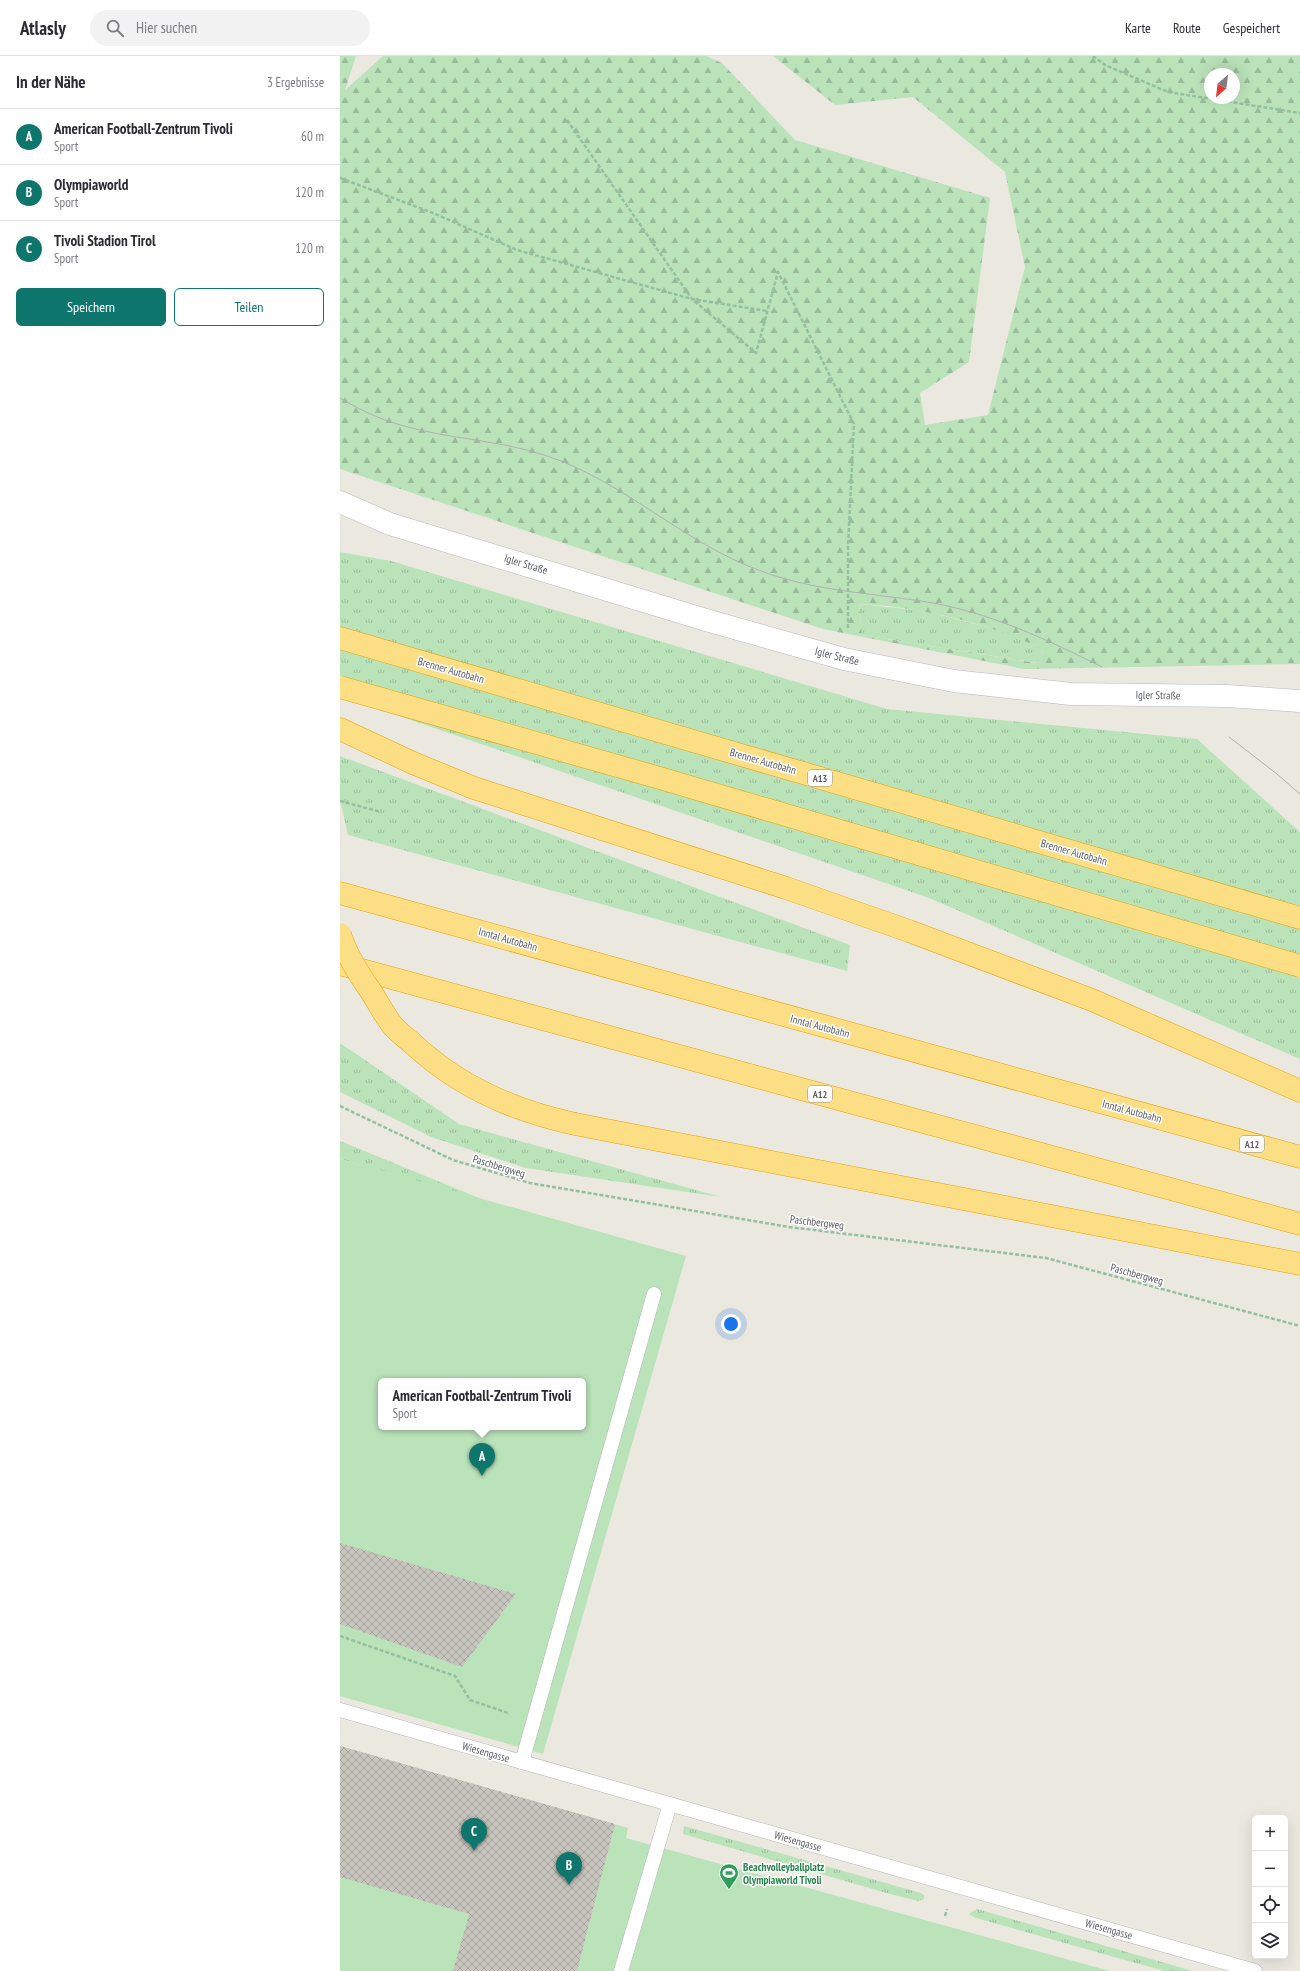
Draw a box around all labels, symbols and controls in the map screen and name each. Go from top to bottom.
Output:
search box [90,10,370,46]
text: Atlasly [20,16,66,40]
icon: search [104,17,126,39]
text: Hier suchen [136,18,197,37]
text: Karte [1125,19,1151,37]
text: Route [1173,19,1201,37]
text: Gespeichert [1223,19,1280,37]
north arrow [1204,68,1240,104]
text: In der Nähe [16,71,86,93]
text: 3 Ergebnisse [267,74,324,91]
text: American Football-Zentrum Tivoli [54,119,233,138]
text: A [26,128,32,145]
text: 60 m [301,128,324,145]
text: Sport [54,138,78,155]
text: Olympiaworld [54,175,128,194]
text: B [26,184,32,201]
text: 120 m [295,184,324,201]
text: Sport [54,194,78,211]
text: Tivoli Stadion Tirol [54,231,156,250]
text: C [26,240,32,257]
text: 120 m [295,240,324,257]
text: Sport [54,250,78,267]
button: Speichern [16,288,166,326]
button: Teilen [174,288,324,326]
street label: Igler Straße [503,551,550,577]
street label: Igler Straße [814,644,861,668]
street label: Brenner Autobahn [416,654,486,686]
street label: Igler Straße [1135,688,1181,702]
street label: Brenner Autobahn [728,745,798,777]
road number: A13 [808,770,832,786]
street label: Brenner Autobahn [1039,836,1109,868]
street label: Inntal Autobahn [477,924,539,954]
street label: Inntal Autobahn [789,1011,851,1041]
road number: A12 [808,1086,832,1102]
street label: Inntal Autobahn [1101,1096,1163,1126]
road number: A12 [1240,1136,1264,1152]
street label: Paschbergweg [471,1151,527,1181]
street label: Paschbergweg [789,1212,845,1232]
street label: Paschbergweg [1109,1260,1165,1288]
your location [721,1314,741,1334]
popup [378,1378,586,1430]
text: American Football-Zentrum Tivoli [393,1386,571,1405]
text: Sport [393,1405,417,1422]
pin: A [469,1443,495,1476]
street label: Wiesengasse [461,1739,512,1766]
map controls [1252,1815,1288,1959]
button: + [1252,1815,1288,1851]
pin: C [461,1818,487,1851]
street label: Wiesengasse [773,1828,824,1855]
button: − [1252,1851,1288,1887]
pin: B [556,1852,582,1885]
place label: Beachvolleyballplatz Olympiaworld Tivoli [743,1860,824,1887]
sports icon: Beachvolleyballplatz Olympiaworld Tivoli [718,1862,740,1890]
button: locate [1252,1887,1288,1923]
street label: Wiesengasse [1084,1916,1135,1943]
button: layers [1252,1923,1288,1959]

